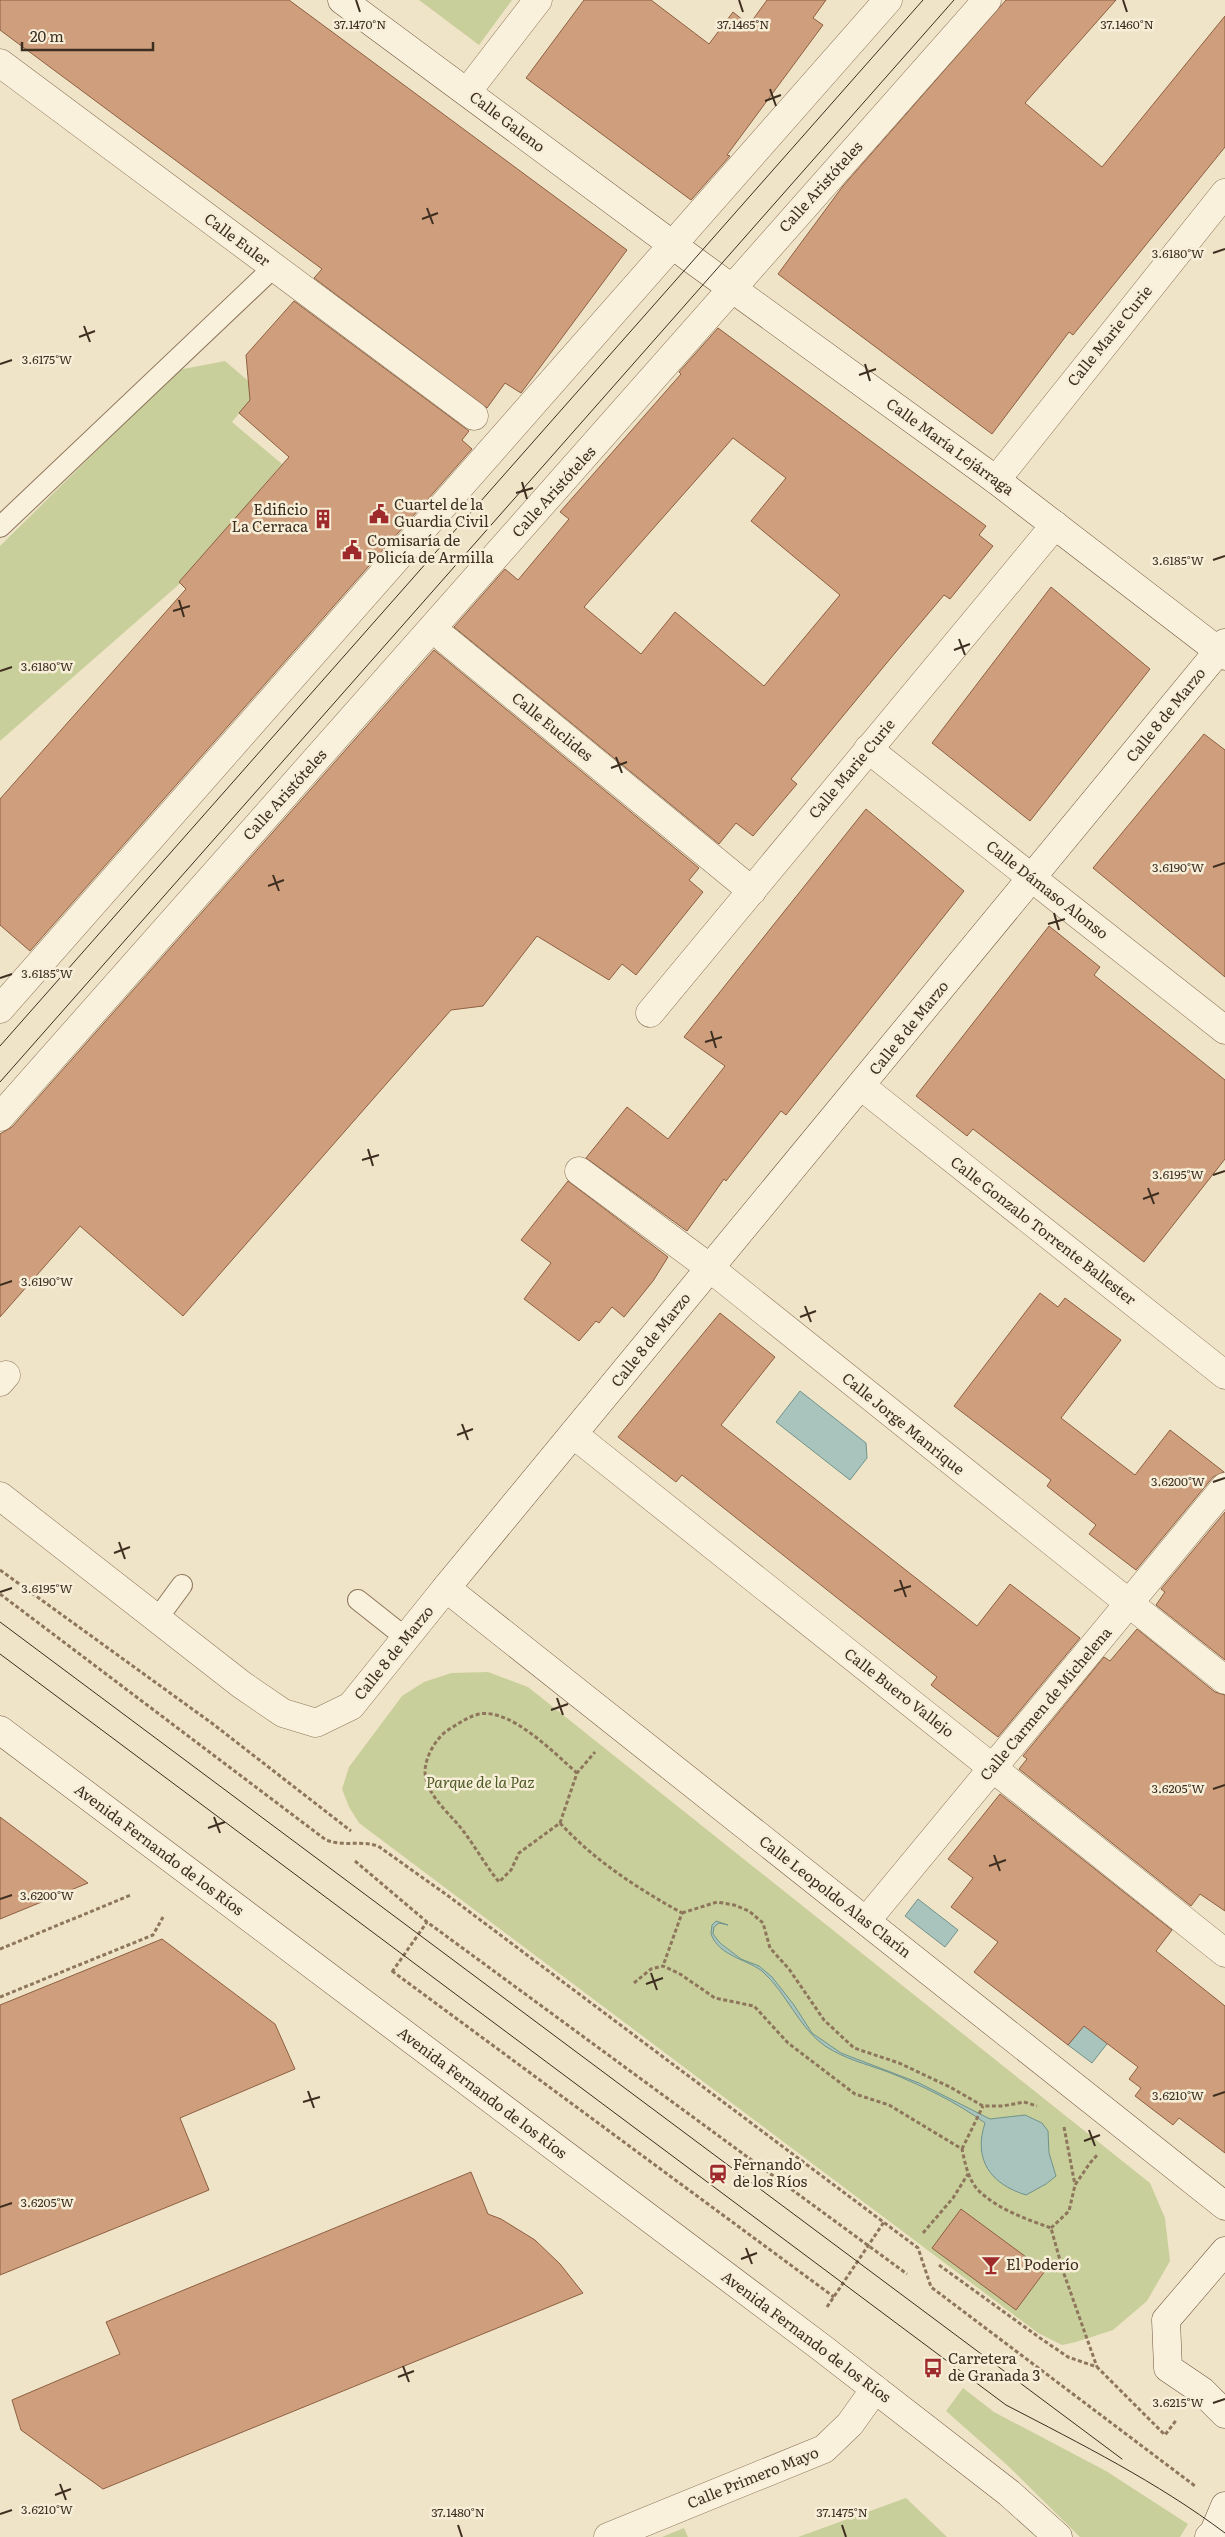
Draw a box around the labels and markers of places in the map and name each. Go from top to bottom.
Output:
place label: Cuartel de la Guardia Civil [394,492,489,532]
place label: Edificio La Cerraca [231,497,309,537]
public building icon: Cuartel de la Guardia Civil [368,503,390,525]
building icon: Edificio La Cerraca [312,508,334,530]
place label: Comisaría de Policía de Armilla [367,528,494,568]
public building icon: Comisaría de Policía de Armilla [341,539,363,561]
place label: Fernando de los Ríos [733,2152,807,2192]
station icon: Fernando de los Ríos [707,2163,729,2185]
place label: El Poderío [1006,2252,1079,2275]
bar icon: El Poderío [980,2254,1002,2276]
place label: Carretera de Granada 3 [948,2346,1040,2386]
bus stop icon: Carretera de Granada 3 [922,2357,944,2379]

